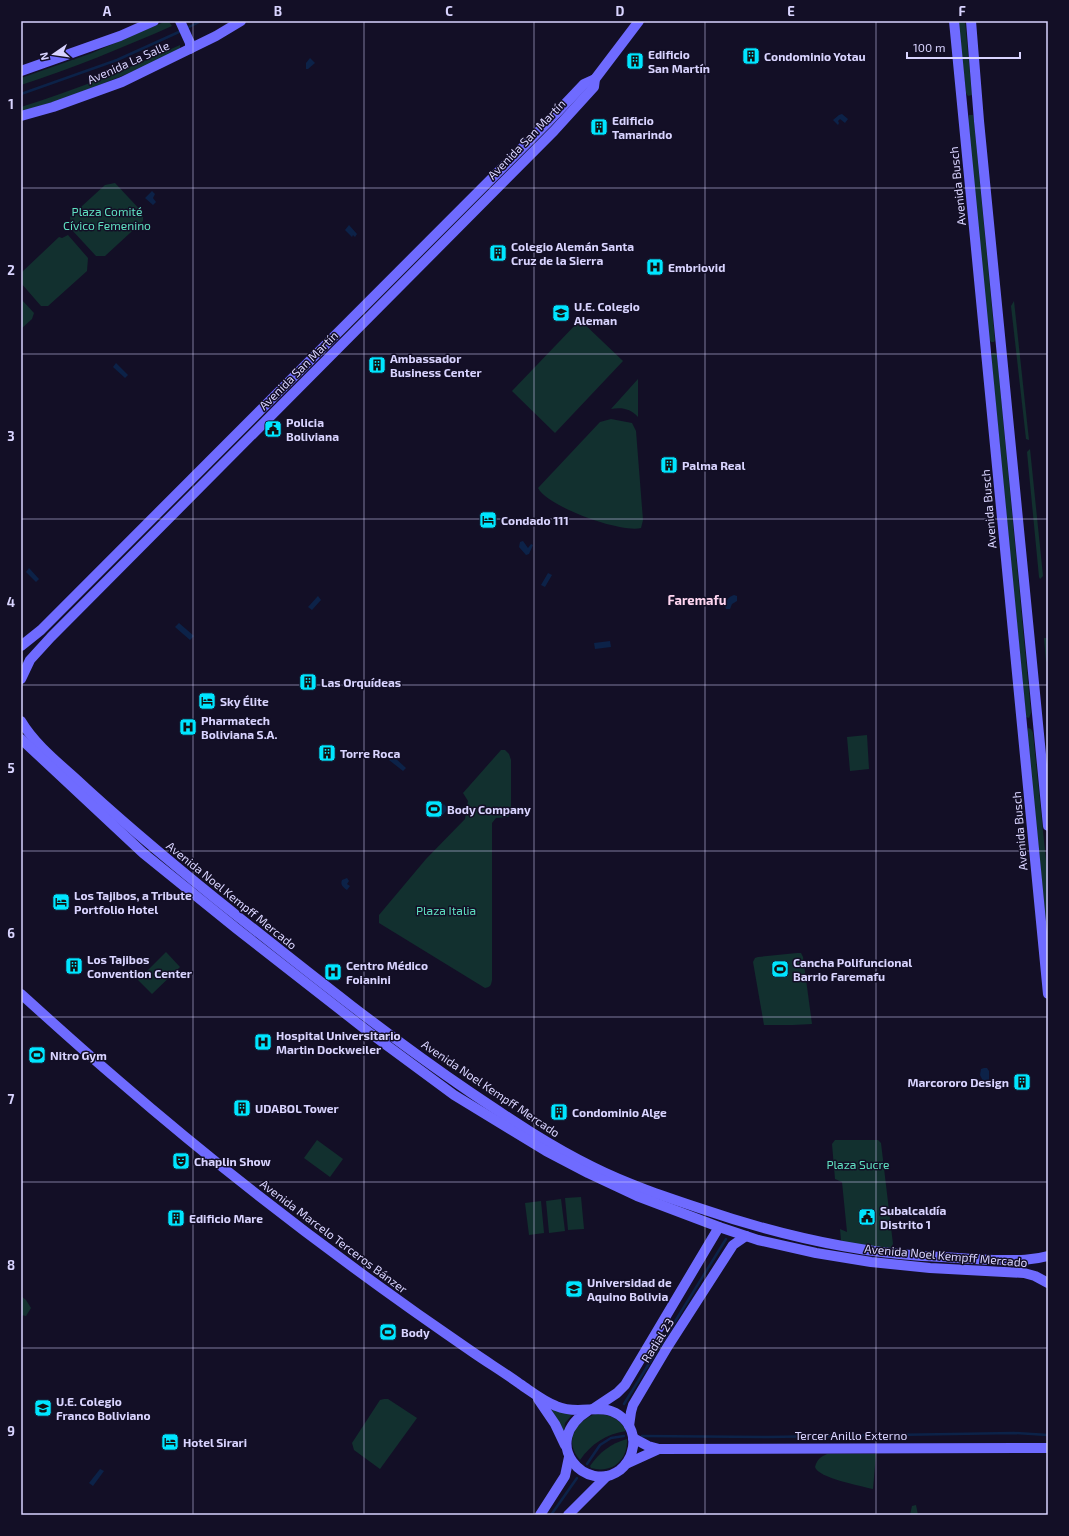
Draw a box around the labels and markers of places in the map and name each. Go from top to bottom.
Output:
building icon: Condominio Yotau [741,46,761,66]
place label: Edificio San Martín [648,47,710,75]
place label: Condominio Yotau [764,49,866,63]
building icon: Edificio San Martín [625,51,645,71]
place label: Edificio Tamarindo [612,113,672,141]
building icon: Edificio Tamarindo [589,117,609,137]
place label: Colegio Alemán Santa Cruz de la Sierra [511,239,634,267]
building icon: Colegio Alemán Santa Cruz de la Sierra [488,243,508,263]
hospital icon: Embriovid [645,257,665,277]
place label: Embriovid [668,260,725,274]
place label: U.E. Colegio Aleman [574,299,640,327]
school or university icon: U.E. Colegio Aleman [551,303,571,323]
place label: Ambassador Business Center [390,351,482,379]
building icon: Ambassador Business Center [367,355,387,375]
place label: Policia Boliviana [286,415,339,443]
public building icon: Policia Boliviana [263,419,283,439]
building icon: Palma Real [659,455,679,475]
place label: Palma Real [682,458,745,472]
hotel icon: Condado 111 [478,510,498,530]
place label: Condado 111 [501,513,569,527]
building icon: Las Orquídeas [298,672,318,692]
place label: Las Orquídeas [321,675,401,689]
hotel icon: Sky Élite [197,691,217,711]
place label: Sky Élite [220,694,269,709]
place label: Pharmatech Boliviana S.A. [201,713,277,741]
hospital icon: Pharmatech Boliviana S.A. [178,717,198,737]
building icon: Torre Roca [317,743,337,763]
place label: Torre Roca [340,746,400,760]
sports icon: Body Company [424,799,444,819]
place label: Body Company [447,802,531,817]
place label: Los Tajibos, a Tribute Portfolio Hotel [74,888,192,916]
hotel icon: Los Tajibos, a Tribute Portfolio Hotel [51,892,71,912]
place label: Los Tajibos Convention Center [87,952,192,980]
place label: Cancha Polifuncional Barrio Faremafu [793,955,912,983]
building icon: Los Tajibos Convention Center [64,956,84,976]
place label: Centro Médico Foianini [346,958,428,986]
sports icon: Cancha Polifuncional Barrio Faremafu [770,959,790,979]
hospital icon: Centro Médico Foianini [323,962,343,982]
place label: Hospital Universitario Martin Dockweiler [276,1028,401,1056]
hospital icon: Hospital Universitario Martin Dockweiler [253,1032,273,1052]
sports icon: Nitro Gym [27,1045,47,1065]
place label: Nitro Gym [50,1048,107,1063]
building icon: Marcororo Design [1012,1072,1032,1092]
place label: Marcororo Design [907,1075,1009,1089]
building icon: UDABOL Tower [232,1098,252,1118]
place label: UDABOL Tower [255,1101,339,1115]
building icon: Condominio Alge [549,1102,569,1122]
place label: Condominio Alge [572,1105,667,1119]
theatre icon: Chaplin Show [171,1151,191,1171]
place label: Chaplin Show [194,1154,272,1168]
place label: Subalcaldía Distrito 1 [880,1203,946,1231]
public building icon: Subalcaldía Distrito 1 [857,1207,877,1227]
building icon: Edificio Mare [166,1208,186,1228]
place label: Edificio Mare [189,1211,263,1225]
place label: Universidad de Aquino Bolivia [587,1275,672,1303]
school or university icon: Universidad de Aquino Bolivia [564,1279,584,1299]
sports icon: Body [378,1322,398,1342]
place label: Body [401,1325,430,1340]
place label: U.E. Colegio Franco Boliviano [56,1394,151,1422]
school or university icon: U.E. Colegio Franco Boliviano [33,1398,53,1418]
hotel icon: Hotel Sirari [160,1432,180,1452]
place label: Hotel Sirari [183,1435,247,1449]

